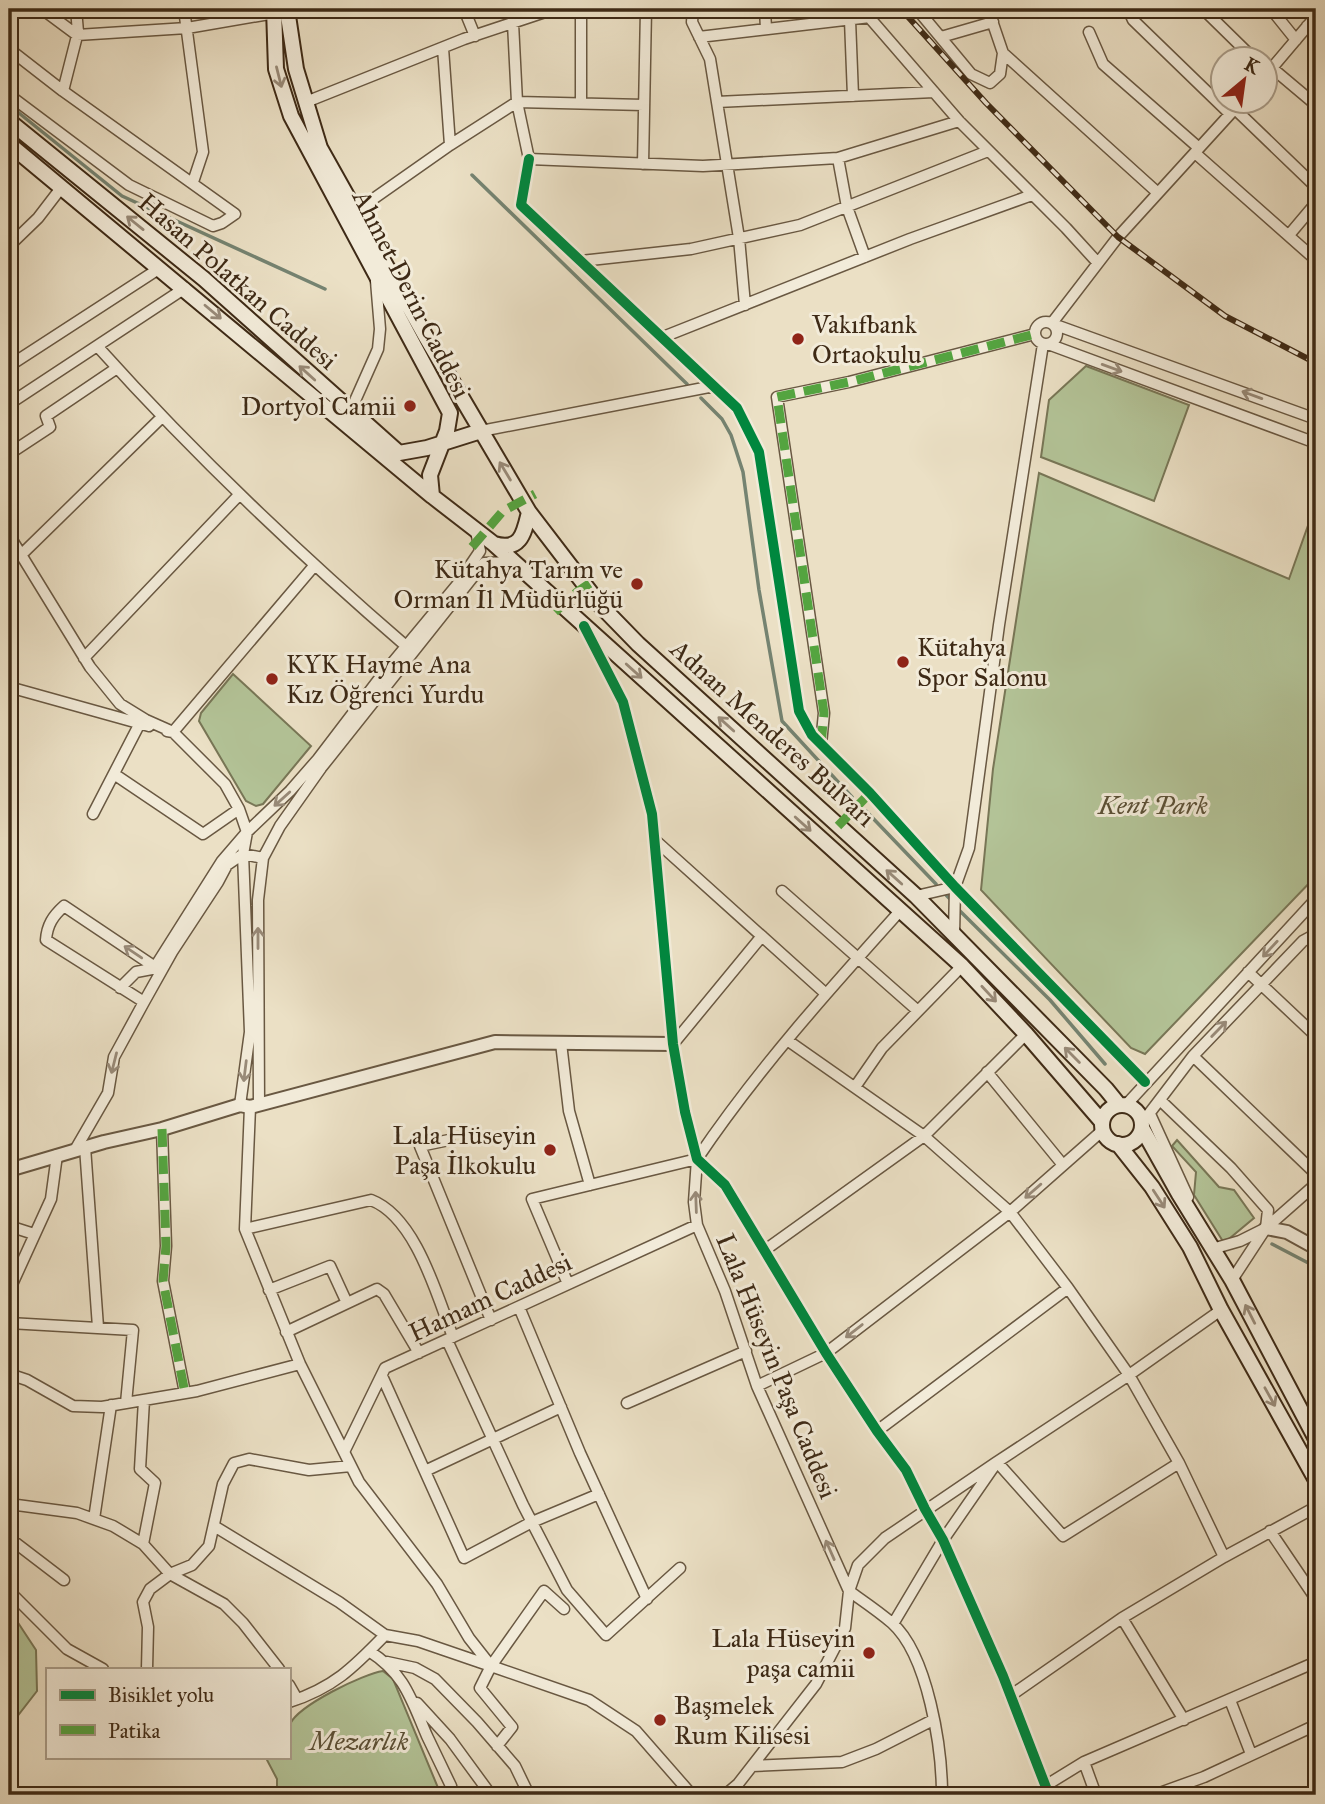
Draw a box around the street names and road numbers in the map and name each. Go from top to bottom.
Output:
street label: Ahmet Derin Caddesi [345,184,478,404]
street label: Hasan Polatkan Caddesi [132,186,344,376]
street label: Adnan Menderes Bulvarı [663,632,882,833]
street label: Lala Hüseyin Paşa Caddesi [709,1229,845,1503]
street label: Hamam Caddesi [403,1245,577,1349]

